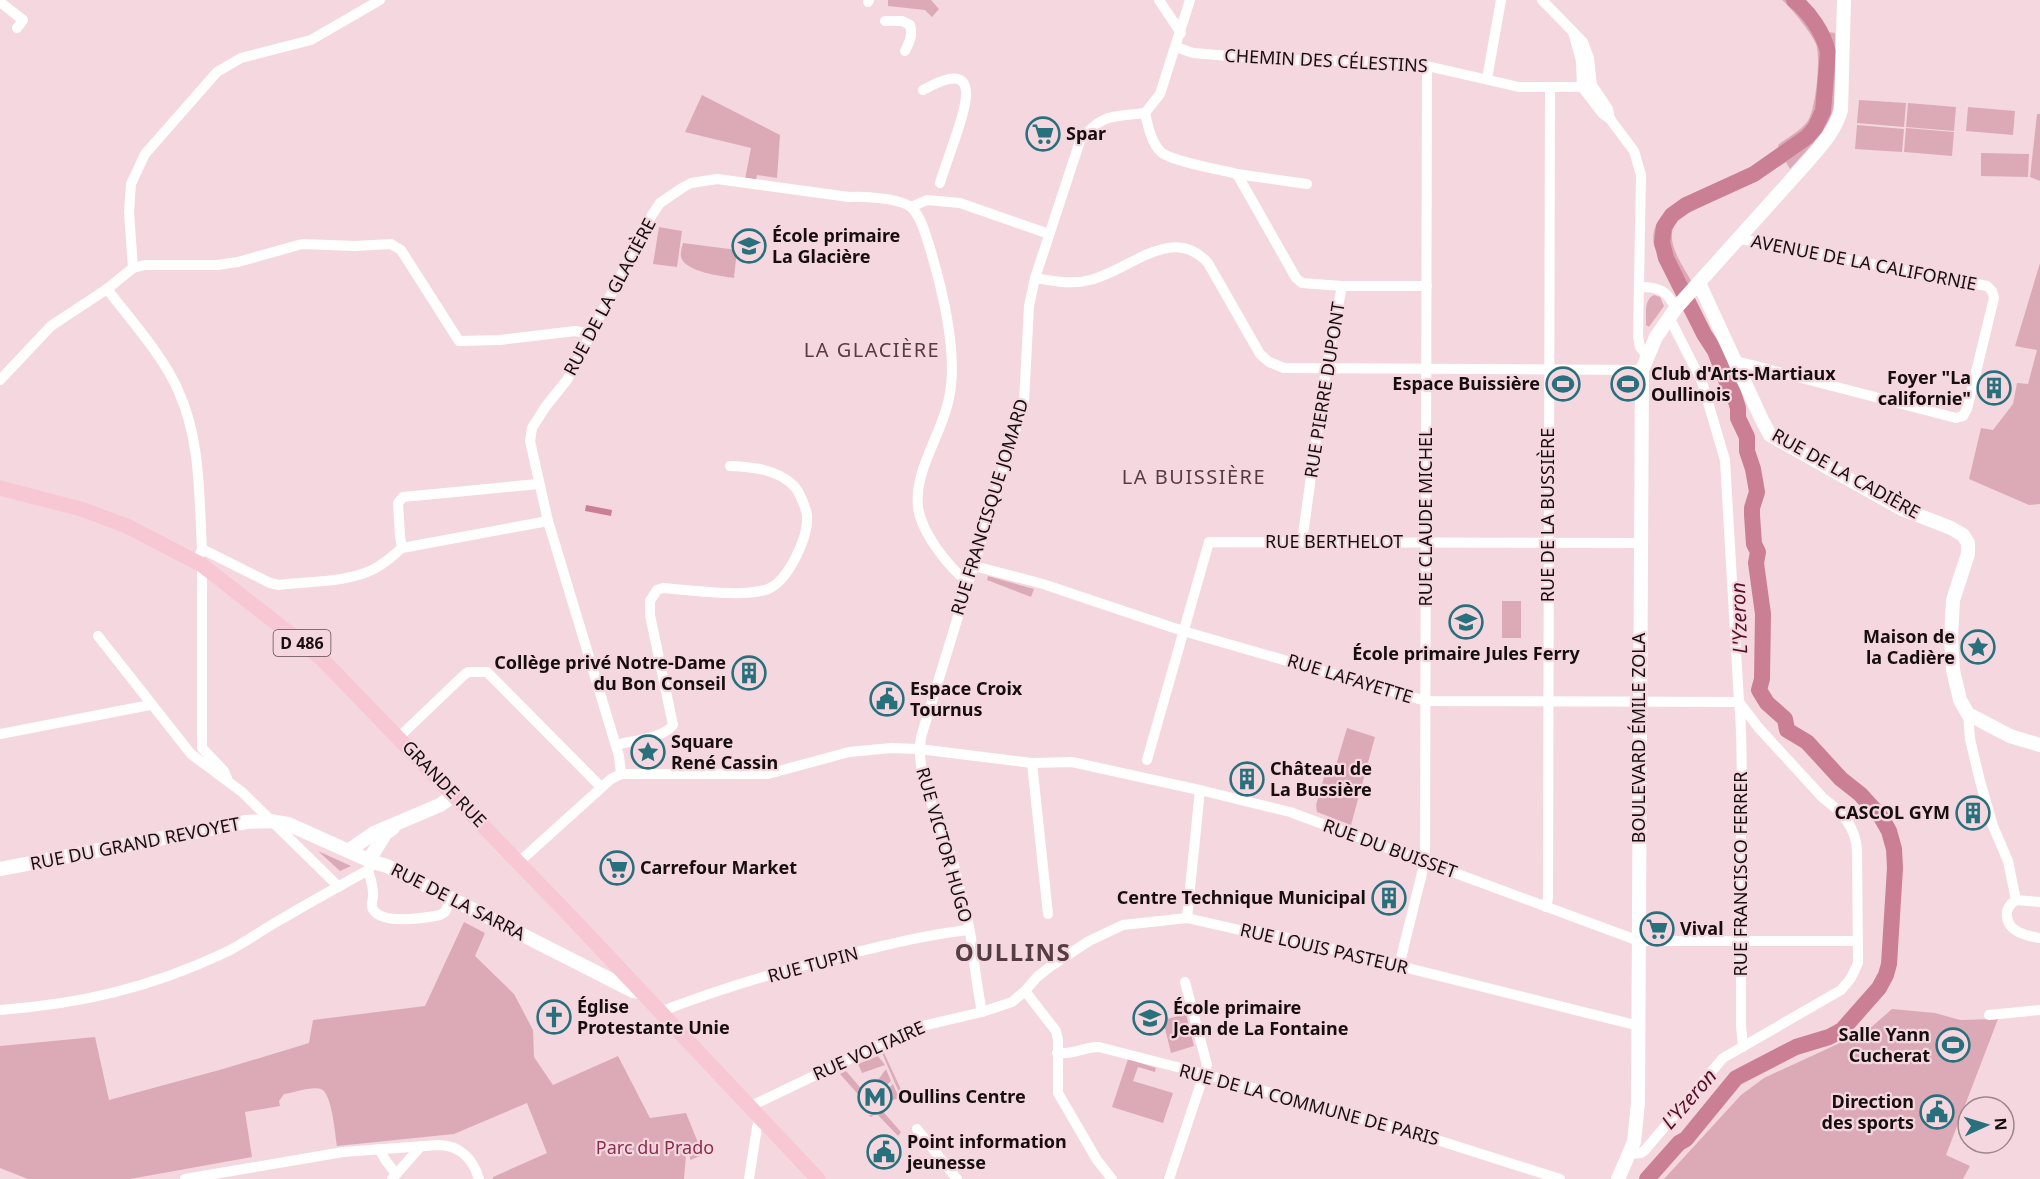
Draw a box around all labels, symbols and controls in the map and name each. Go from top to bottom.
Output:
street label: CHEMIN DES CÉLESTINS [1224,43,1428,77]
supermarket icon: Spar [1025,116,1061,152]
place label: Spar [1066,121,1106,145]
street label: RUE DE LA GLACIÈRE [557,214,661,379]
place label: École primaire La Glacière [772,223,900,268]
school or university icon: École primaire La Glacière [731,228,767,264]
street label: AVENUE DE LA CALIFORNIE [1749,228,1979,296]
street label: RUE PIERRE DUPONT [1298,300,1350,480]
district label: LA GLACIÈRE [804,336,940,363]
place label: Club d'Arts-Martiaux Oullinois [1651,361,1836,406]
place label: Foyer "La californie" [1878,365,1971,410]
sports icon: Espace Buissière [1545,366,1581,402]
sports icon: Club d'Arts-Martiaux Oullinois [1610,366,1646,402]
building icon: Foyer "La californie" [1976,370,2012,406]
place label: Espace Buissière [1392,371,1540,395]
street label: RUE FRANCISQUE JOMARD [945,396,1033,618]
street label: RUE DE LA CADIÈRE [1768,422,1925,524]
street label: RUE CLAUDE MICHEL [1413,428,1437,606]
street label: RUE DE LA BUSSIÈRE [1535,428,1559,602]
district label: LA BUISSIÈRE [1122,463,1266,490]
street label: RUE BERTHELOT [1265,529,1403,553]
water label: L'Yzeron [1724,582,1753,654]
school or university icon: École primaire Jules Ferry [1448,604,1484,640]
place label: Maison de la Cadière [1863,624,1955,669]
place icon: Maison de la Cadière [1960,629,1996,665]
road number: D 486 [274,630,330,656]
street label: BOULEVARD ÉMILE ZOLA [1626,632,1650,843]
place label: École primaire Jules Ferry [1352,641,1580,665]
street label: RUE LAFAYETTE [1285,648,1416,709]
place label: Collège privé Notre-Dame du Bon Conseil [494,650,726,695]
building icon: Collège privé Notre-Dame du Bon Conseil [731,655,767,691]
place label: Espace Croix Tournus [910,676,1023,721]
public building icon: Espace Croix Tournus [869,681,905,717]
place label: Square René Cassin [671,729,778,774]
place icon: Square René Cassin [630,734,666,770]
street label: GRANDE RUE [397,735,492,832]
place label: Château de La Bussière [1270,756,1372,801]
building icon: Château de La Bussière [1229,761,1265,797]
street label: RUE VICTOR HUGO [911,764,979,925]
street label: RUE FRANCISCO FERRER [1728,772,1752,976]
building icon: CASCOL GYM [1955,795,1991,831]
place label: CASCOL GYM [1835,800,1950,824]
street label: RUE DU GRAND REVOYET [28,811,242,875]
street label: RUE DU BUISSET [1320,813,1461,883]
supermarket icon: Carrefour Market [599,850,635,886]
place label: Carrefour Market [640,855,797,879]
street label: RUE DE LA SARRA [387,857,530,946]
building icon: Centre Technique Municipal [1371,880,1407,916]
place label: Centre Technique Municipal [1117,885,1366,909]
supermarket icon: Vival [1639,911,1675,947]
place label: Vival [1680,916,1724,940]
street label: RUE LOUIS PASTEUR [1238,917,1411,979]
district label: OULLINS [955,935,1071,968]
street label: RUE TUPIN [765,940,861,988]
place label: Église Protestante Unie [577,994,730,1039]
place label: École primaire Jean de La Fontaine [1171,995,1348,1040]
church icon: Église Protestante Unie [536,999,572,1035]
school or university icon: École primaire Jean de La Fontaine [1132,1000,1168,1036]
street label: RUE VOLTAIRE [809,1015,928,1086]
place label: Salle Yann Cucherat [1839,1022,1930,1067]
sports icon: Salle Yann Cucherat [1935,1027,1971,1063]
street label: RUE DE LA COMMUNE DE PARIS [1177,1058,1442,1150]
water label: L'Yzeron [1655,1063,1722,1135]
metro station icon: Oullins Centre [857,1079,893,1115]
place label: Oullins Centre [898,1084,1026,1108]
place label: Direction des sports [1822,1089,1914,1134]
public building icon: Direction des sports [1919,1094,1955,1130]
north arrow [1956,1095,2016,1155]
text: N [1990,1117,2012,1131]
place label: Point information jeunesse [906,1129,1067,1174]
public building icon: Point information jeunesse [866,1134,902,1170]
park label: Parc du Prado [596,1135,714,1159]

